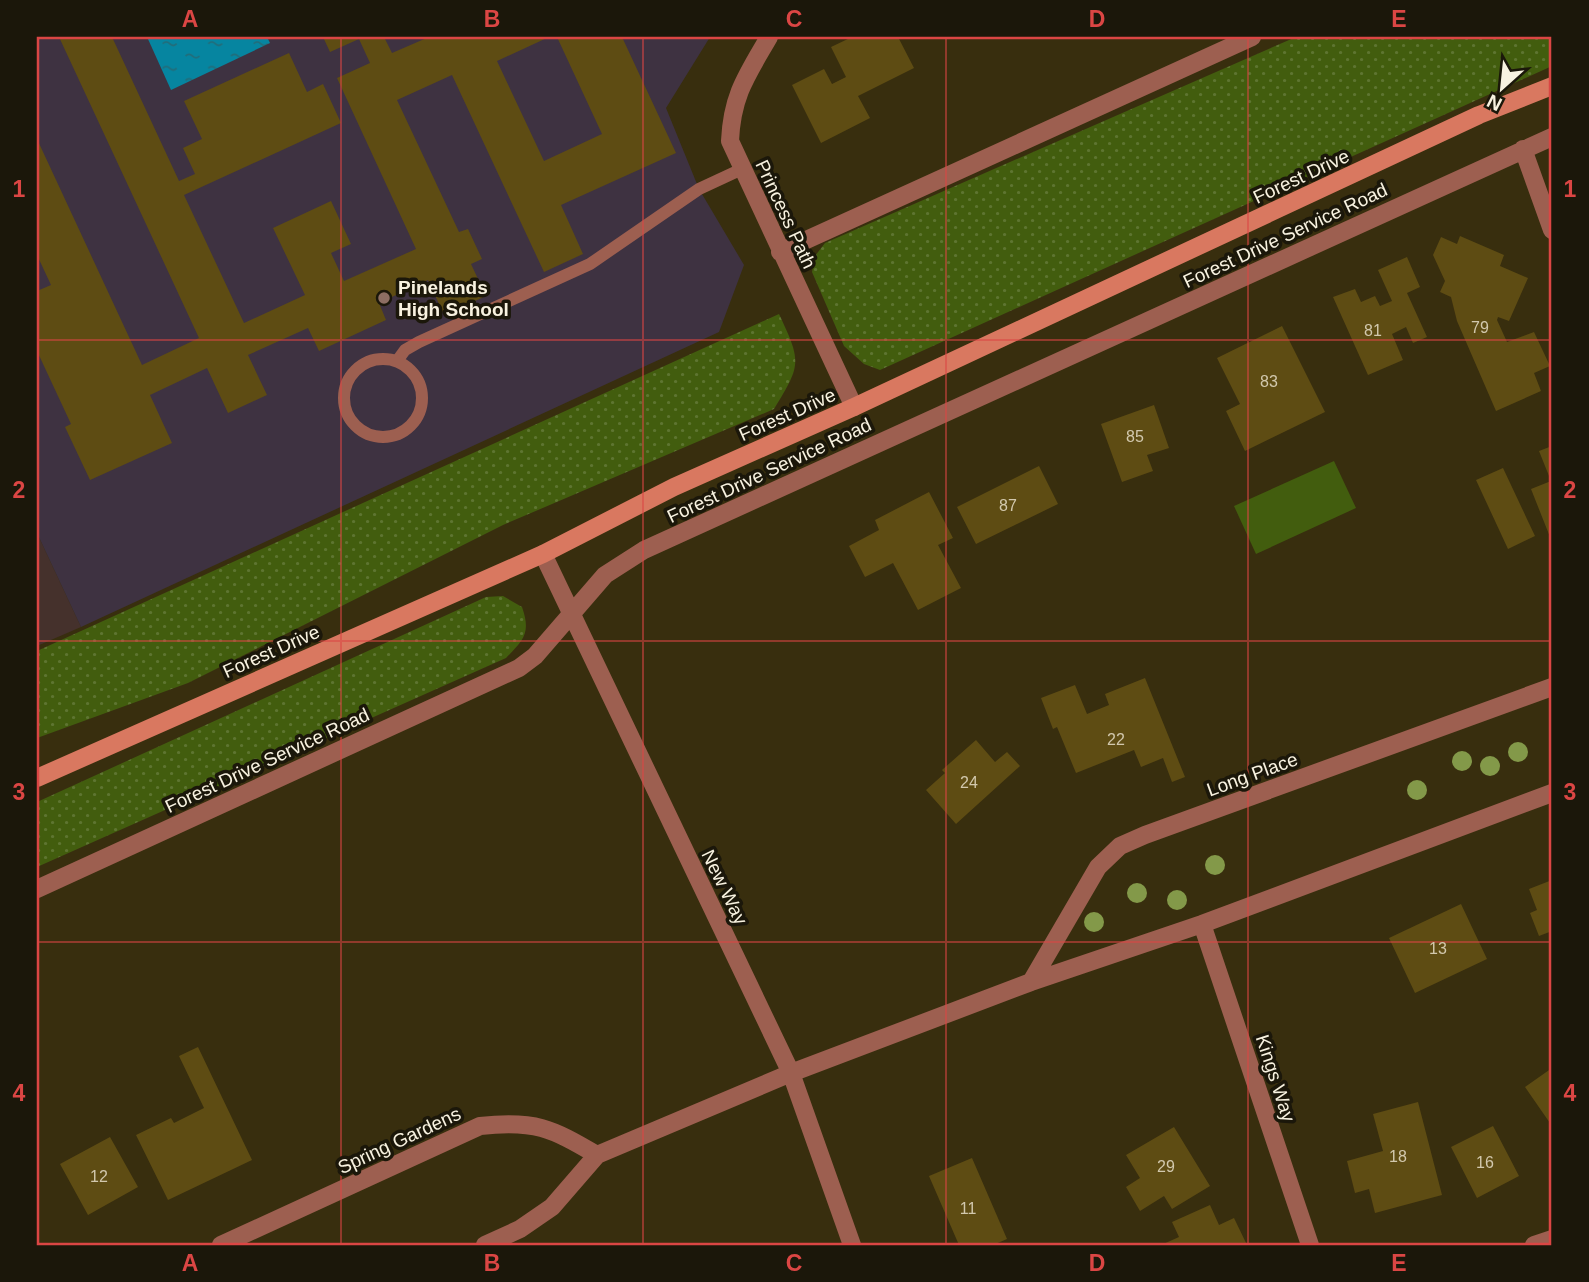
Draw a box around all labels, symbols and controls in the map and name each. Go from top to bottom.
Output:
text: A [182,6,198,32]
text: B [484,6,500,32]
text: C [786,6,802,32]
text: D [1089,6,1105,32]
text: E [1391,6,1407,32]
north arrow [1466,52,1536,122]
text: N [1484,90,1505,115]
street label: Forest Drive [1250,145,1353,208]
street label: Princess Path [751,157,820,272]
text: 1 [13,176,26,202]
text: 1 [1564,176,1577,202]
street label: Forest Drive Service Road [1180,179,1391,292]
place label: Pinelands High School [398,277,509,320]
marker: Pinelands High School [376,290,392,306]
house number: 79 [1471,319,1489,336]
house number: 81 [1364,322,1382,339]
house number: 83 [1260,373,1278,390]
street label: Forest Drive [736,384,839,445]
street label: Forest Drive Service Road [664,414,875,527]
house number: 85 [1126,428,1144,445]
text: 2 [13,477,25,503]
text: 2 [1564,477,1576,503]
house number: 87 [999,497,1017,514]
street label: Forest Drive [220,621,323,682]
street label: Forest Drive Service Road [162,704,373,817]
house number: 22 [1107,731,1125,748]
street label: Long Place [1204,748,1300,801]
house number: 24 [960,774,978,791]
text: 3 [13,779,25,805]
text: 3 [1564,779,1576,805]
street label: New Way [697,846,752,928]
house number: 13 [1429,940,1447,957]
street label: Kings Way [1252,1032,1300,1125]
text: 4 [13,1080,26,1106]
text: 4 [1564,1080,1577,1106]
street label: Spring Gardens [334,1103,464,1178]
house number: 18 [1389,1148,1407,1165]
house number: 16 [1476,1154,1494,1171]
house number: 29 [1157,1158,1175,1175]
house number: 12 [90,1168,108,1185]
house number: 11 [960,1200,976,1217]
text: A [182,1250,198,1276]
text: B [484,1250,500,1276]
text: C [786,1250,802,1276]
text: D [1089,1250,1105,1276]
text: E [1391,1250,1407,1276]

